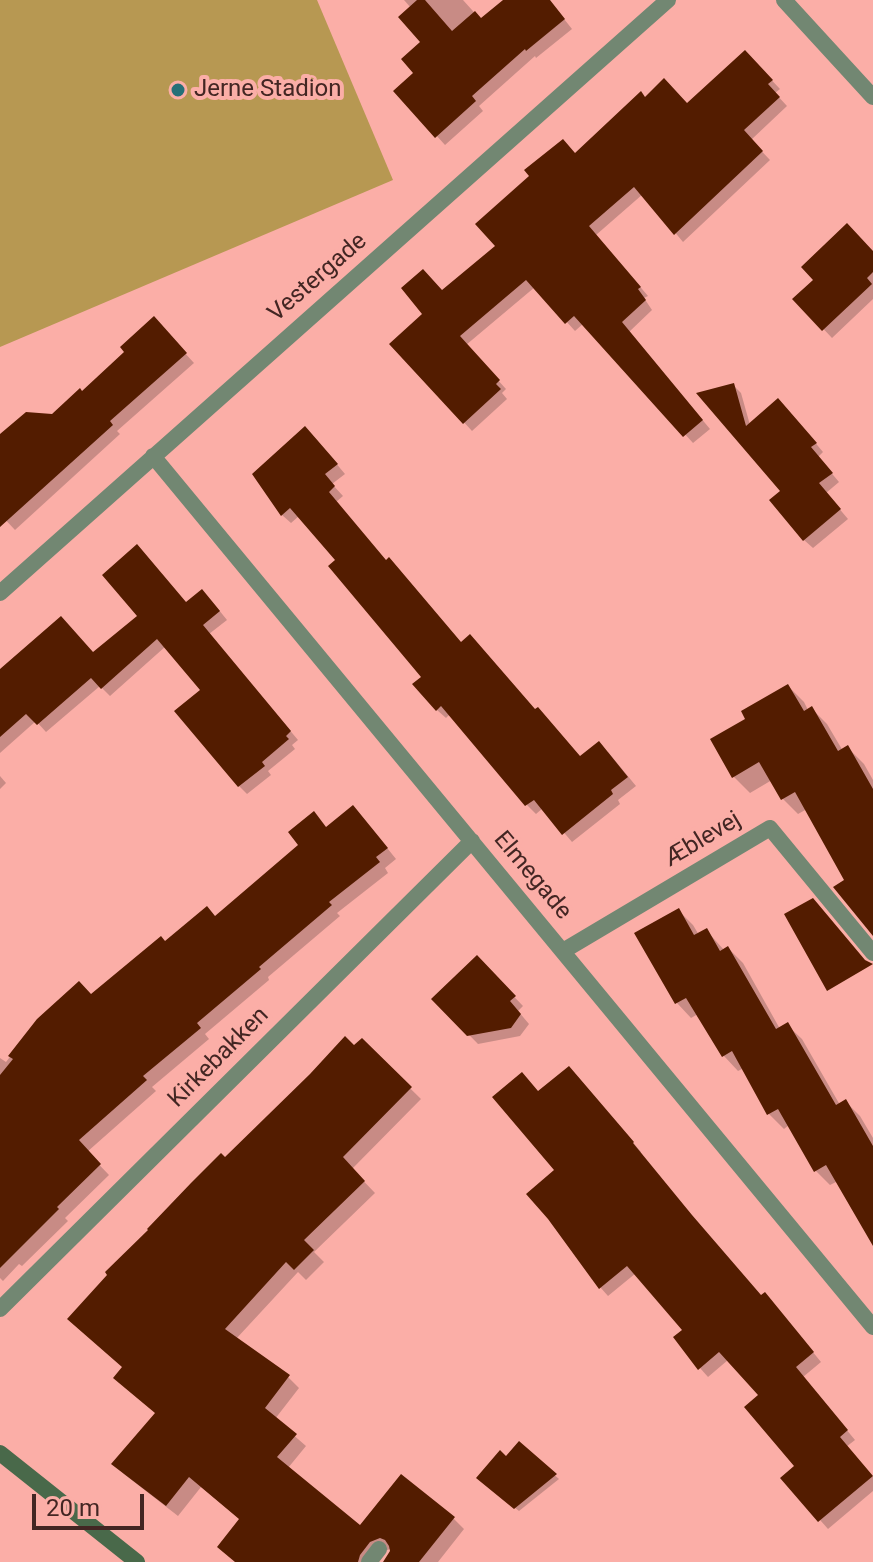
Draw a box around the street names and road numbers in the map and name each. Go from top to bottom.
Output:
street label: Vestergade [263,227,373,329]
street label: Æblevej [659,806,747,874]
street label: Elmegade [487,826,577,926]
street label: Kirkebakken [163,1002,275,1114]

